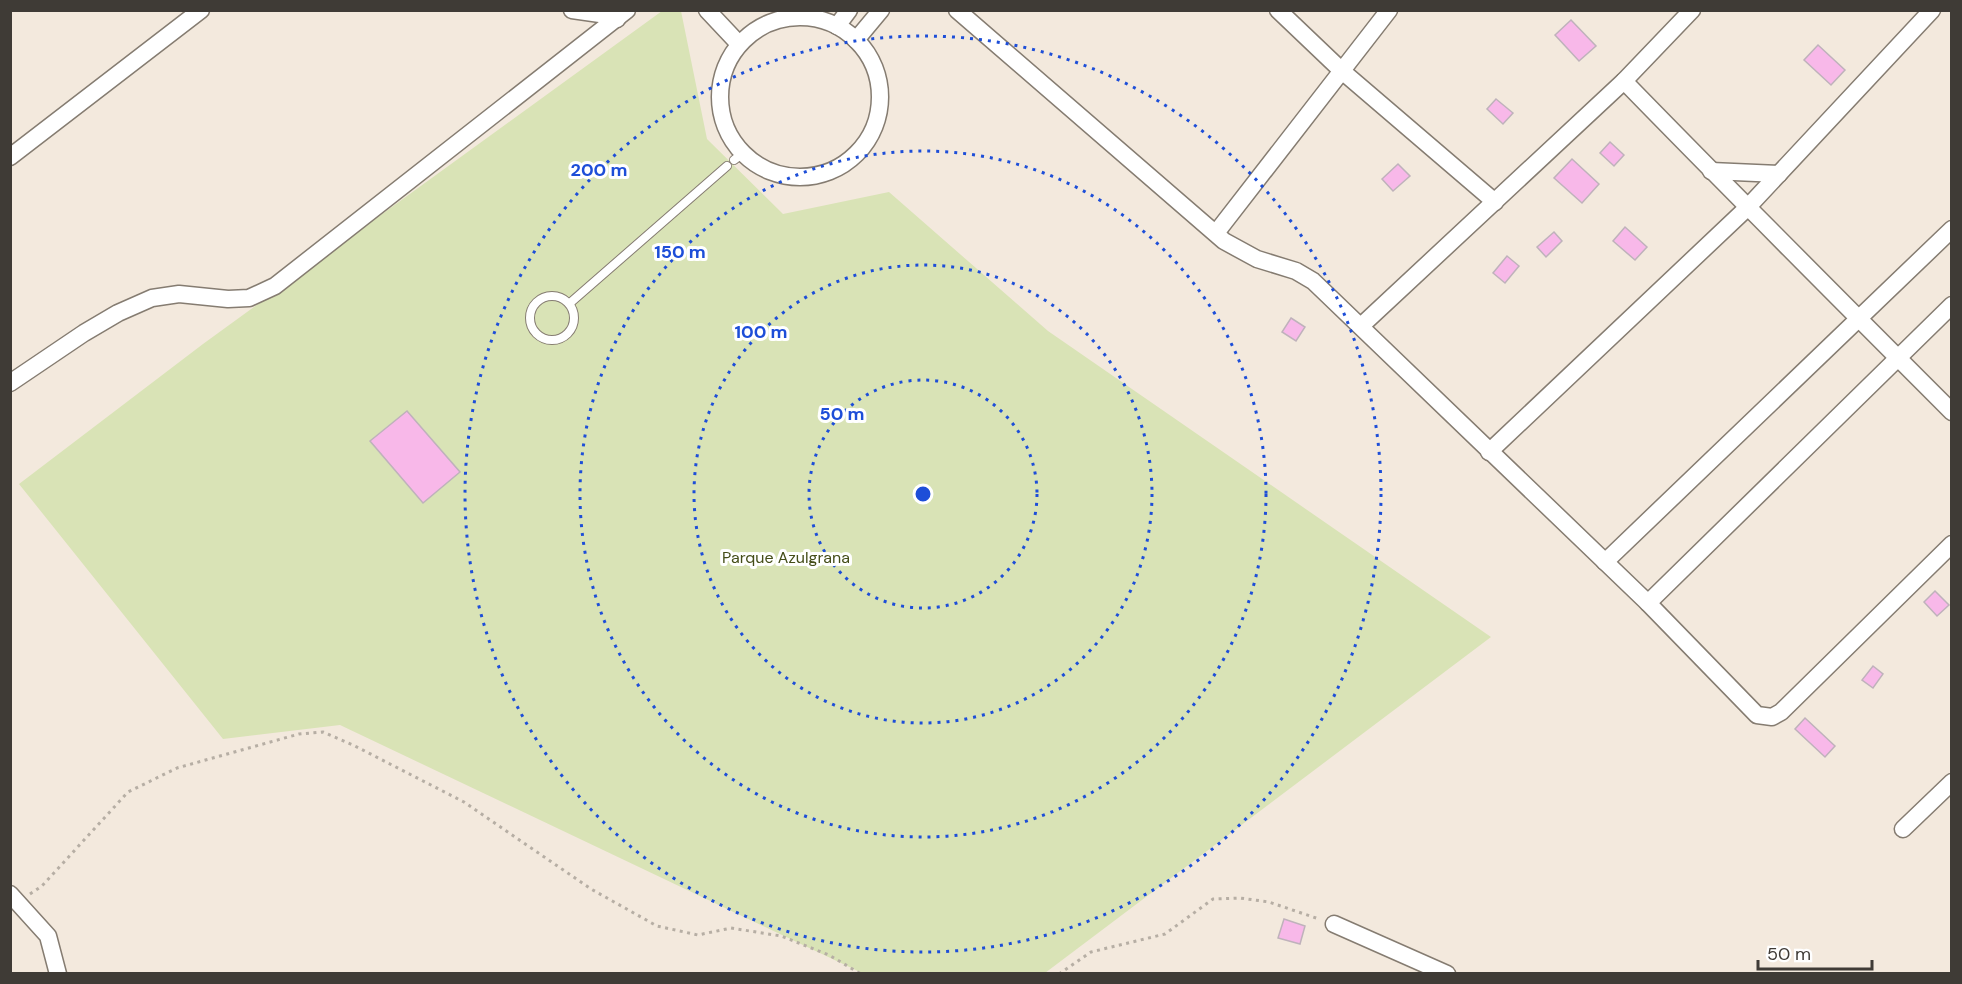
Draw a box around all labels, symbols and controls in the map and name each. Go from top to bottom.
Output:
text: 200 m [571,158,627,182]
text: 150 m [654,240,706,264]
text: 100 m [734,320,788,344]
text: 50 m [819,402,865,426]
centre of rings [913,484,933,504]
park label: Parque Azulgrana [722,547,850,568]
scale bar [1758,933,1872,971]
text: 50 m [1767,942,1811,966]

